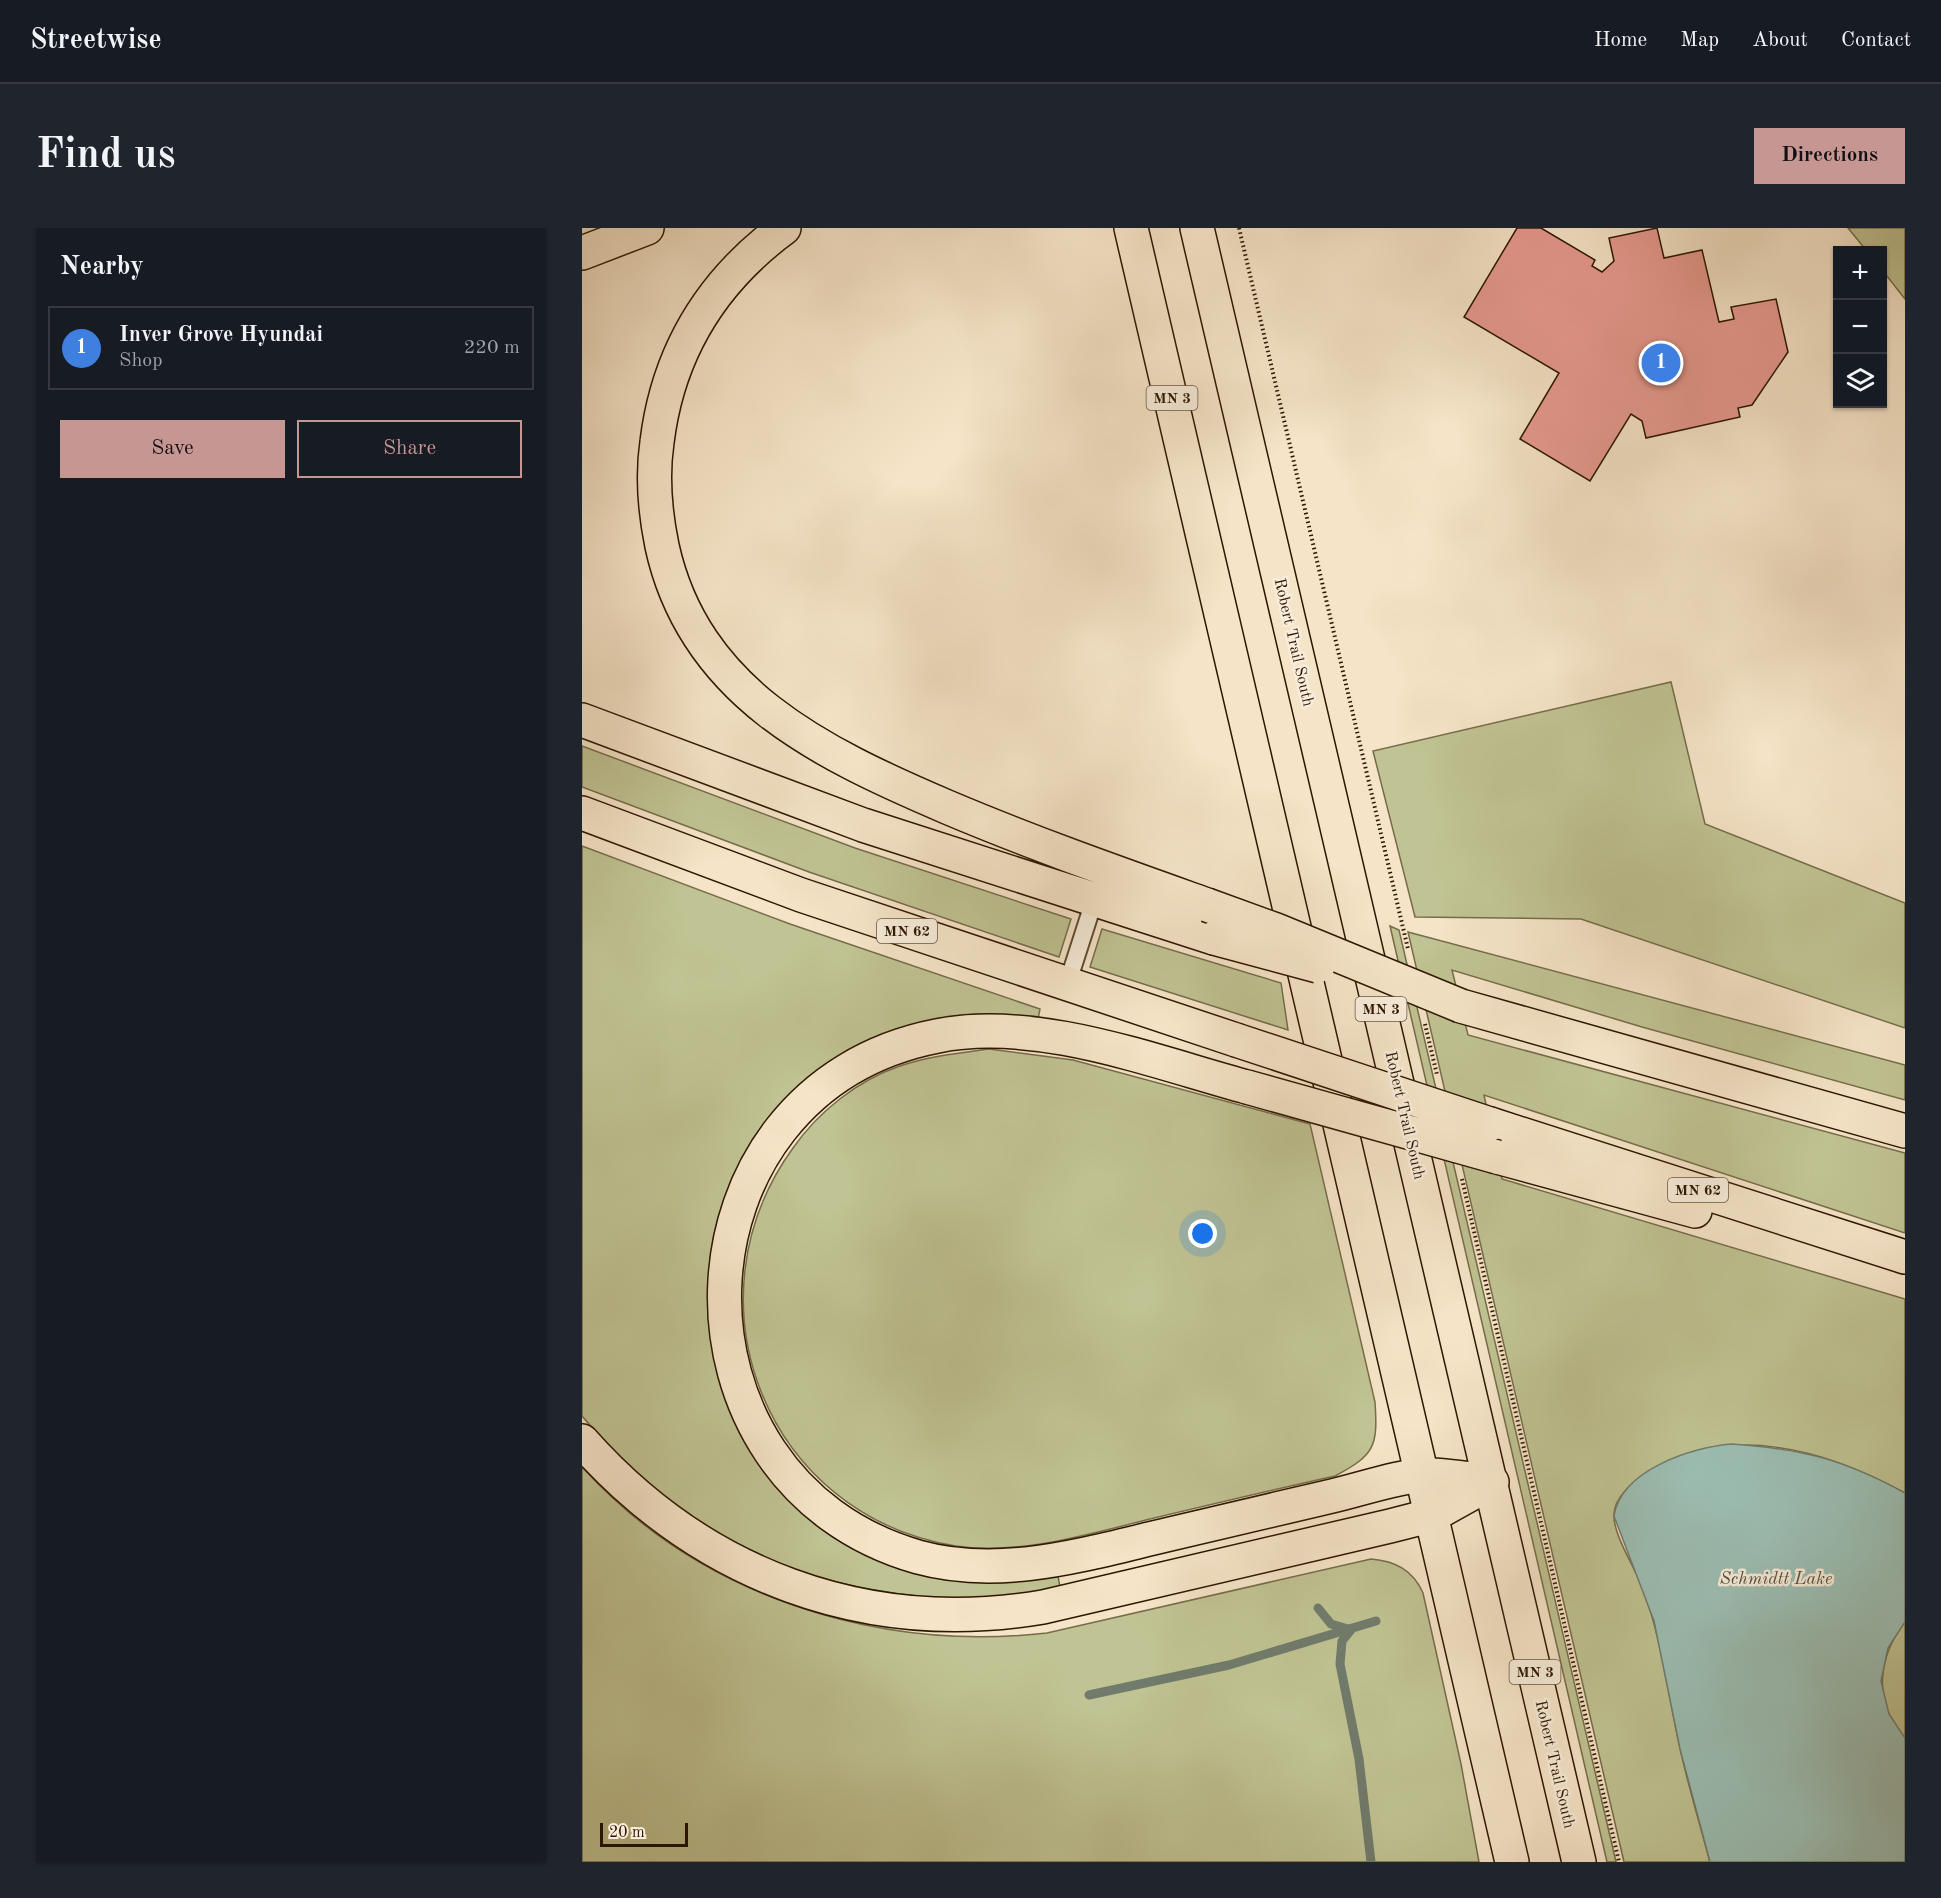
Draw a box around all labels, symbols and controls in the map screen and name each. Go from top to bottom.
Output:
text: Streetwise [30,27,162,55]
text: Home [1594,30,1647,51]
text: Map [1680,30,1719,51]
text: About [1752,30,1808,51]
text: Contact [1841,30,1911,51]
button: Directions [1754,128,1905,184]
text: Find us [36,135,175,177]
map controls [1833,246,1887,408]
button: + [1833,246,1887,300]
text: Nearby [60,254,144,280]
button: − [1833,300,1887,354]
text: Inver Grove Hyundai [119,324,323,346]
text: 1 [76,338,87,358]
text: 220 m [464,338,520,358]
pin: 1 [1642,340,1680,386]
text: Shop [119,351,163,371]
button: layers [1833,354,1887,408]
road number: MN 3 [1146,386,1198,410]
button: Save [60,420,285,478]
button: Share [297,420,522,478]
street label: Robert Trail South [1270,577,1316,709]
road number: MN 62 [877,919,937,943]
road number: MN 3 [1356,997,1406,1021]
street label: Robert Trail South [1381,1050,1427,1182]
road number: MN 62 [1668,1178,1728,1202]
your location [1188,1219,1217,1248]
water label: Schmidtt Lake [1720,1570,1832,1588]
road number: MN 3 [1510,1660,1560,1684]
street label: Robert Trail South [1531,1699,1577,1831]
scale bar [600,1820,688,1848]
text: 20 m [609,1825,645,1841]

